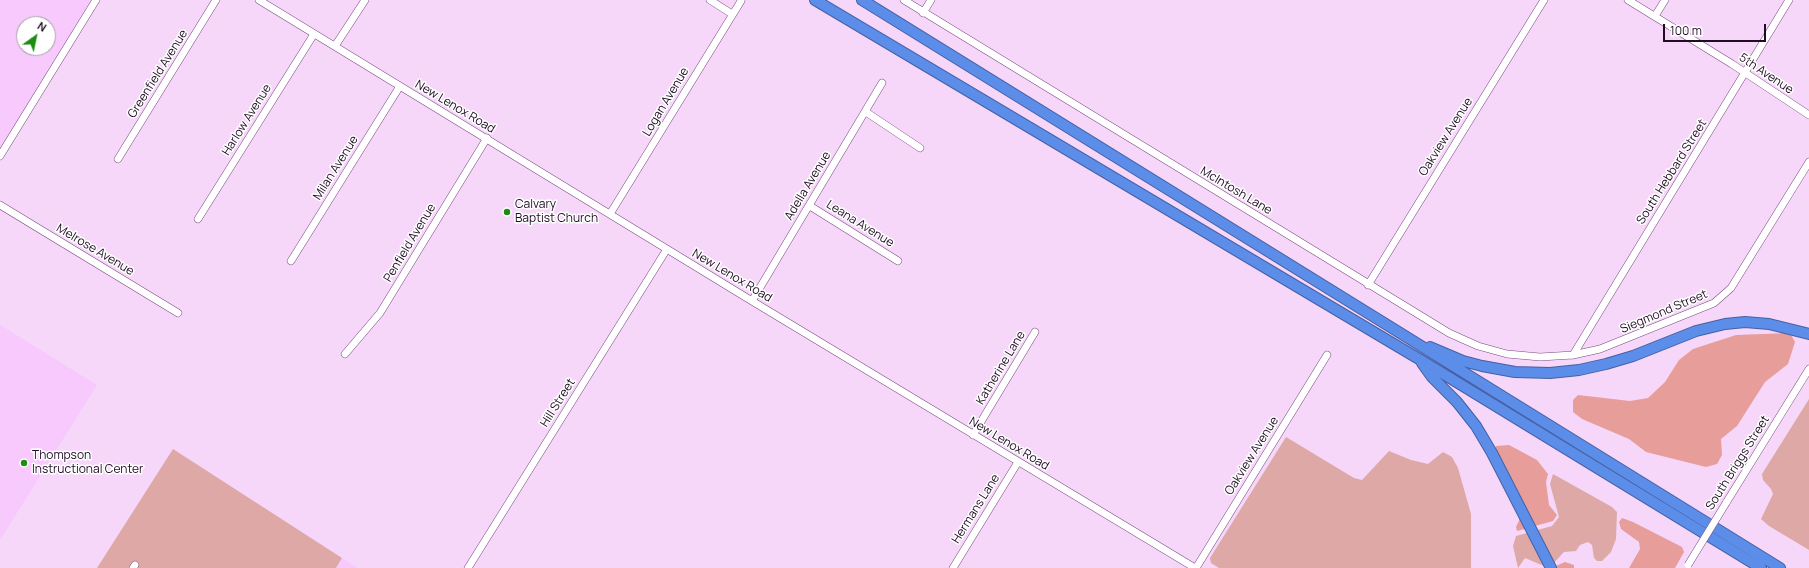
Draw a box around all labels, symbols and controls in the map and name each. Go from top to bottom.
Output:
north arrow [16,16,56,56]
scale bar [1665,16,1768,42]
text: N [35,18,50,35]
text: 100 m [1670,22,1702,39]
street label: Greenfield Avenue [125,27,191,121]
street label: 5th Avenue [1736,51,1796,97]
street label: Logan Avenue [640,65,692,139]
street label: New Lenox Road [412,77,498,137]
street label: Harlow Avenue [219,82,275,158]
street label: Oakview Avenue [1416,95,1476,179]
street label: South Hebbard Street [1634,117,1710,227]
street label: Milan Avenue [311,133,361,203]
street label: Adella Avenue [782,149,834,223]
street label: McIntosh Lane [1198,164,1274,218]
place label: Calvary Baptist Church [515,198,598,226]
street label: Leana Avenue [824,198,896,250]
street label: Penfield Avenue [381,201,439,285]
marker: Calvary Baptist Church [502,207,512,217]
street label: Melrose Avenue [54,221,136,279]
street label: New Lenox Road [689,246,775,306]
street label: Siegmond Street [1618,287,1710,337]
street label: Katherine Lane [973,329,1029,407]
street label: Hill Street [538,376,578,430]
street label: South Briggs Street [1703,413,1773,513]
street label: New Lenox Road [966,414,1052,474]
street label: Oakview Avenue [1222,414,1282,498]
place label: Thompson Instructional Center [32,449,143,477]
marker: Thompson Instructional Center [19,458,29,468]
street label: Hermans Lane [949,472,1003,546]

